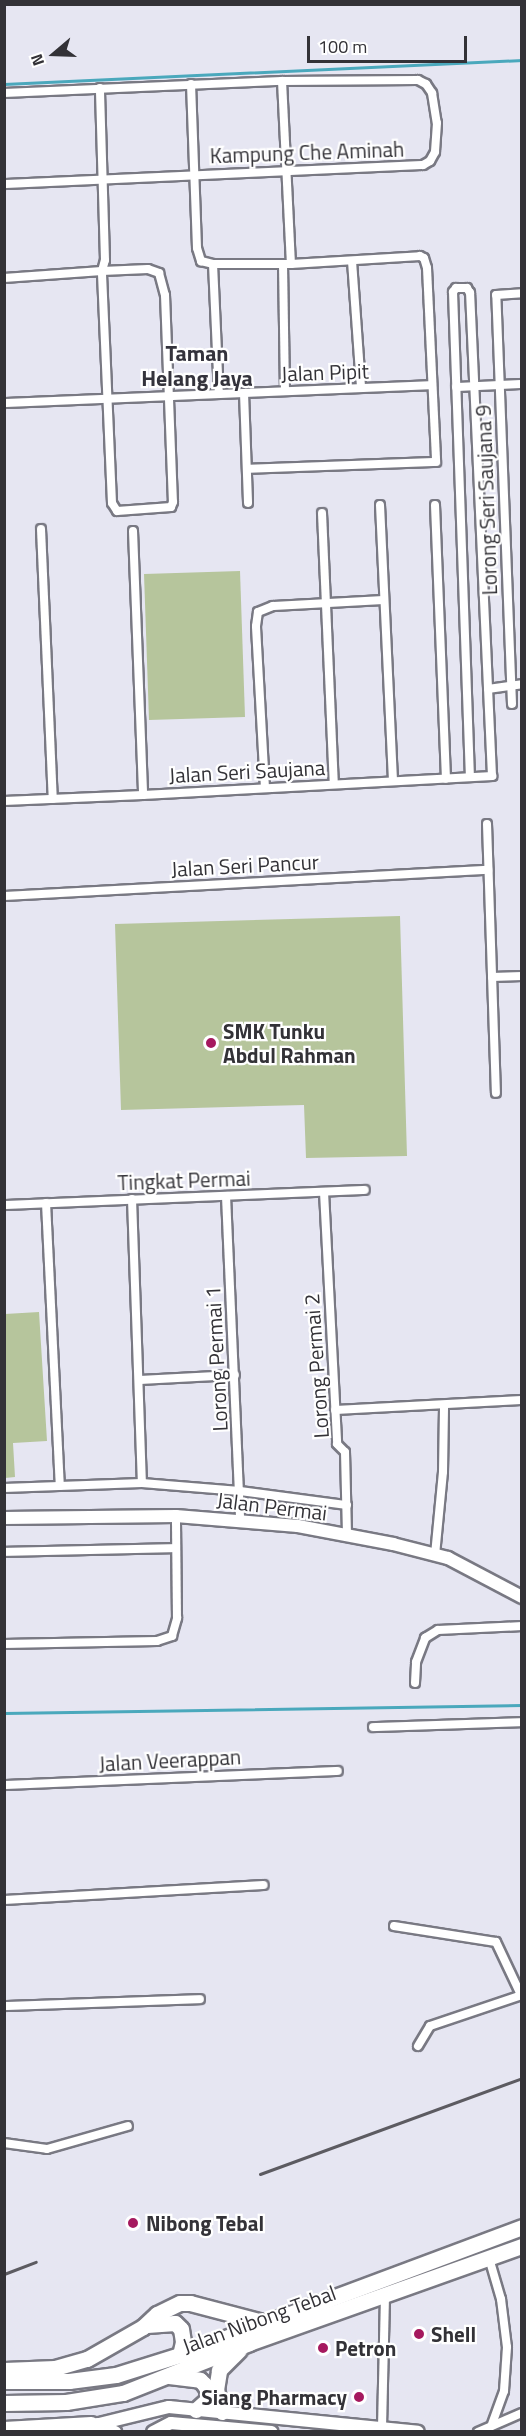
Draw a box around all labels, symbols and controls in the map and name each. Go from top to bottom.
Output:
north arrow [24,24,84,84]
scale bar [310,24,470,62]
text: 100 m [318,33,367,60]
text: N [24,51,50,69]
street label: Kampung Che Aminah [209,136,405,168]
district label: Taman Helang Jaya [141,340,253,392]
street label: Jalan Pipit [281,358,369,386]
street label: Lorong Seri Saujana 9 [470,404,502,596]
street label: Jalan Seri Saujana [168,754,326,788]
street label: Jalan Seri Pancur [170,849,320,881]
place label: SMK Tunku Abdul Rahman [223,1018,356,1068]
marker: SMK Tunku Abdul Rahman [204,1036,218,1050]
street label: Tingkat Permai [117,1165,251,1195]
street label: Lorong Permai 1 [200,1286,232,1432]
street label: Lorong Permai 2 [298,1293,334,1439]
street label: Jalan Permai [215,1487,329,1525]
street label: Jalan Veerappan [98,1744,242,1776]
place label: Nibong Tebal [146,2210,264,2236]
marker: Nibong Tebal [124,2214,142,2232]
street label: Jalan Nibong Tebal [179,2280,339,2358]
place label: Shell [431,2321,476,2347]
marker: Shell [412,2327,426,2341]
place label: Petron [335,2335,396,2361]
marker: Petron [316,2341,330,2355]
place label: Siang Pharmacy [201,2384,347,2410]
marker: Siang Pharmacy [352,2390,366,2404]

